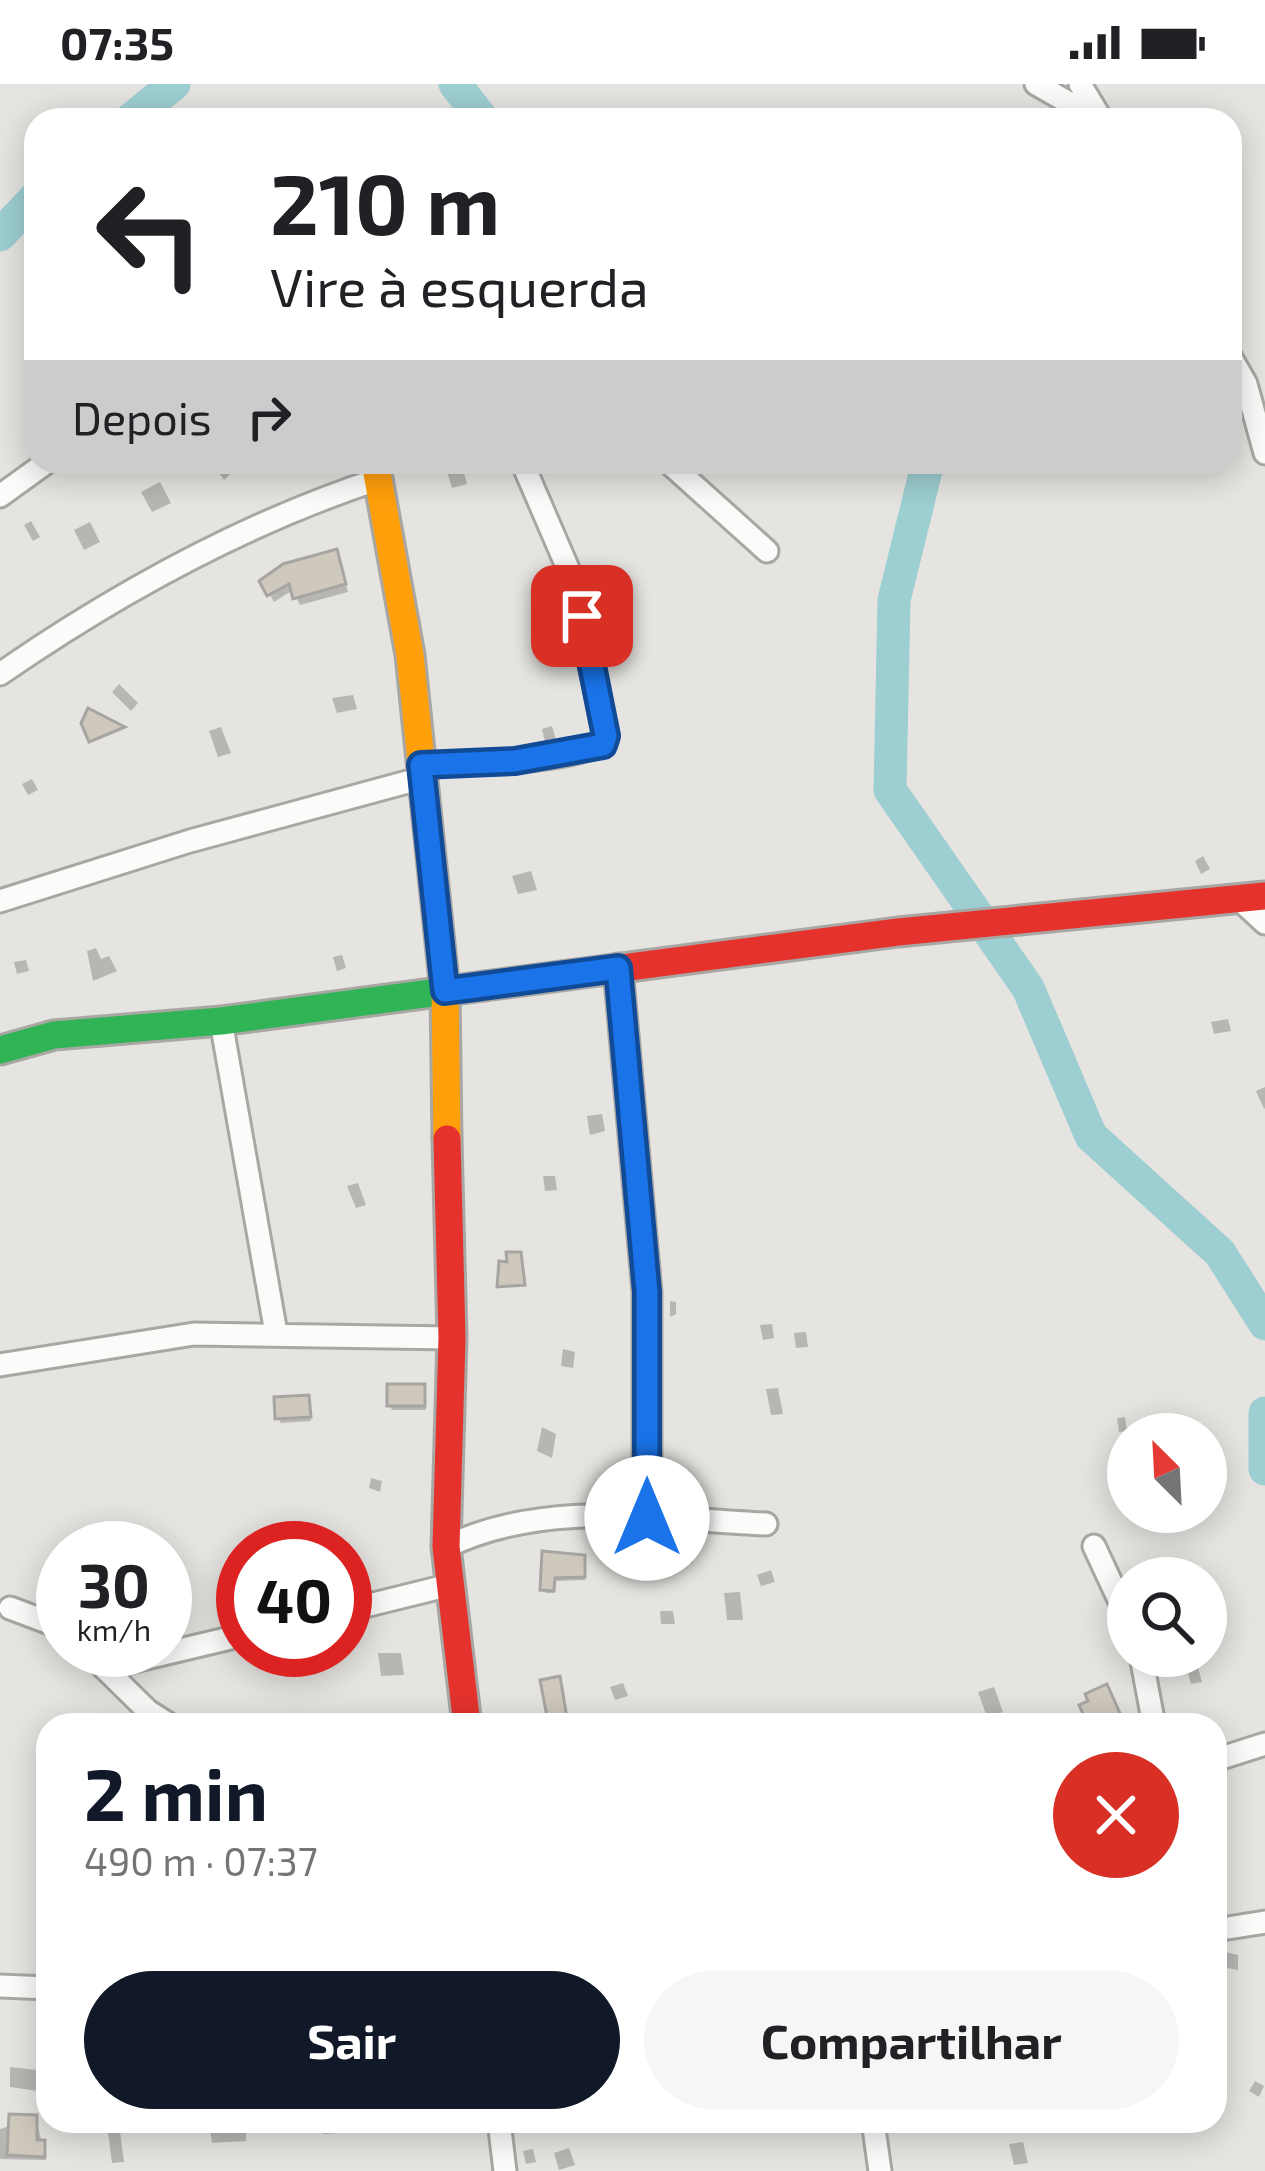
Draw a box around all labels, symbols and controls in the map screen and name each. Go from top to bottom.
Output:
text: 07:35 [60,15,174,69]
text: 210 m [270,151,500,252]
icon: left [72,156,228,312]
text: Vire à esquerda [270,253,649,318]
icon: right [236,384,302,450]
text: Depois [72,390,212,444]
pin [531,565,633,667]
icon: arrive [549,583,615,649]
north arrow [1107,1413,1227,1533]
map controls [1107,1413,1227,1677]
position arrow [584,1455,710,1581]
speed limit sign: 40 [216,1521,372,1677]
text: 30 [78,1548,150,1620]
button: search [1107,1557,1227,1677]
text: km/h [77,1611,151,1647]
text: 2 min [84,1749,268,1835]
button: close [1053,1752,1179,1878]
text: 490 m · 07:37 [84,1837,318,1884]
button: Sair [84,1971,620,2109]
button: Compartilhar [644,1971,1179,2109]

